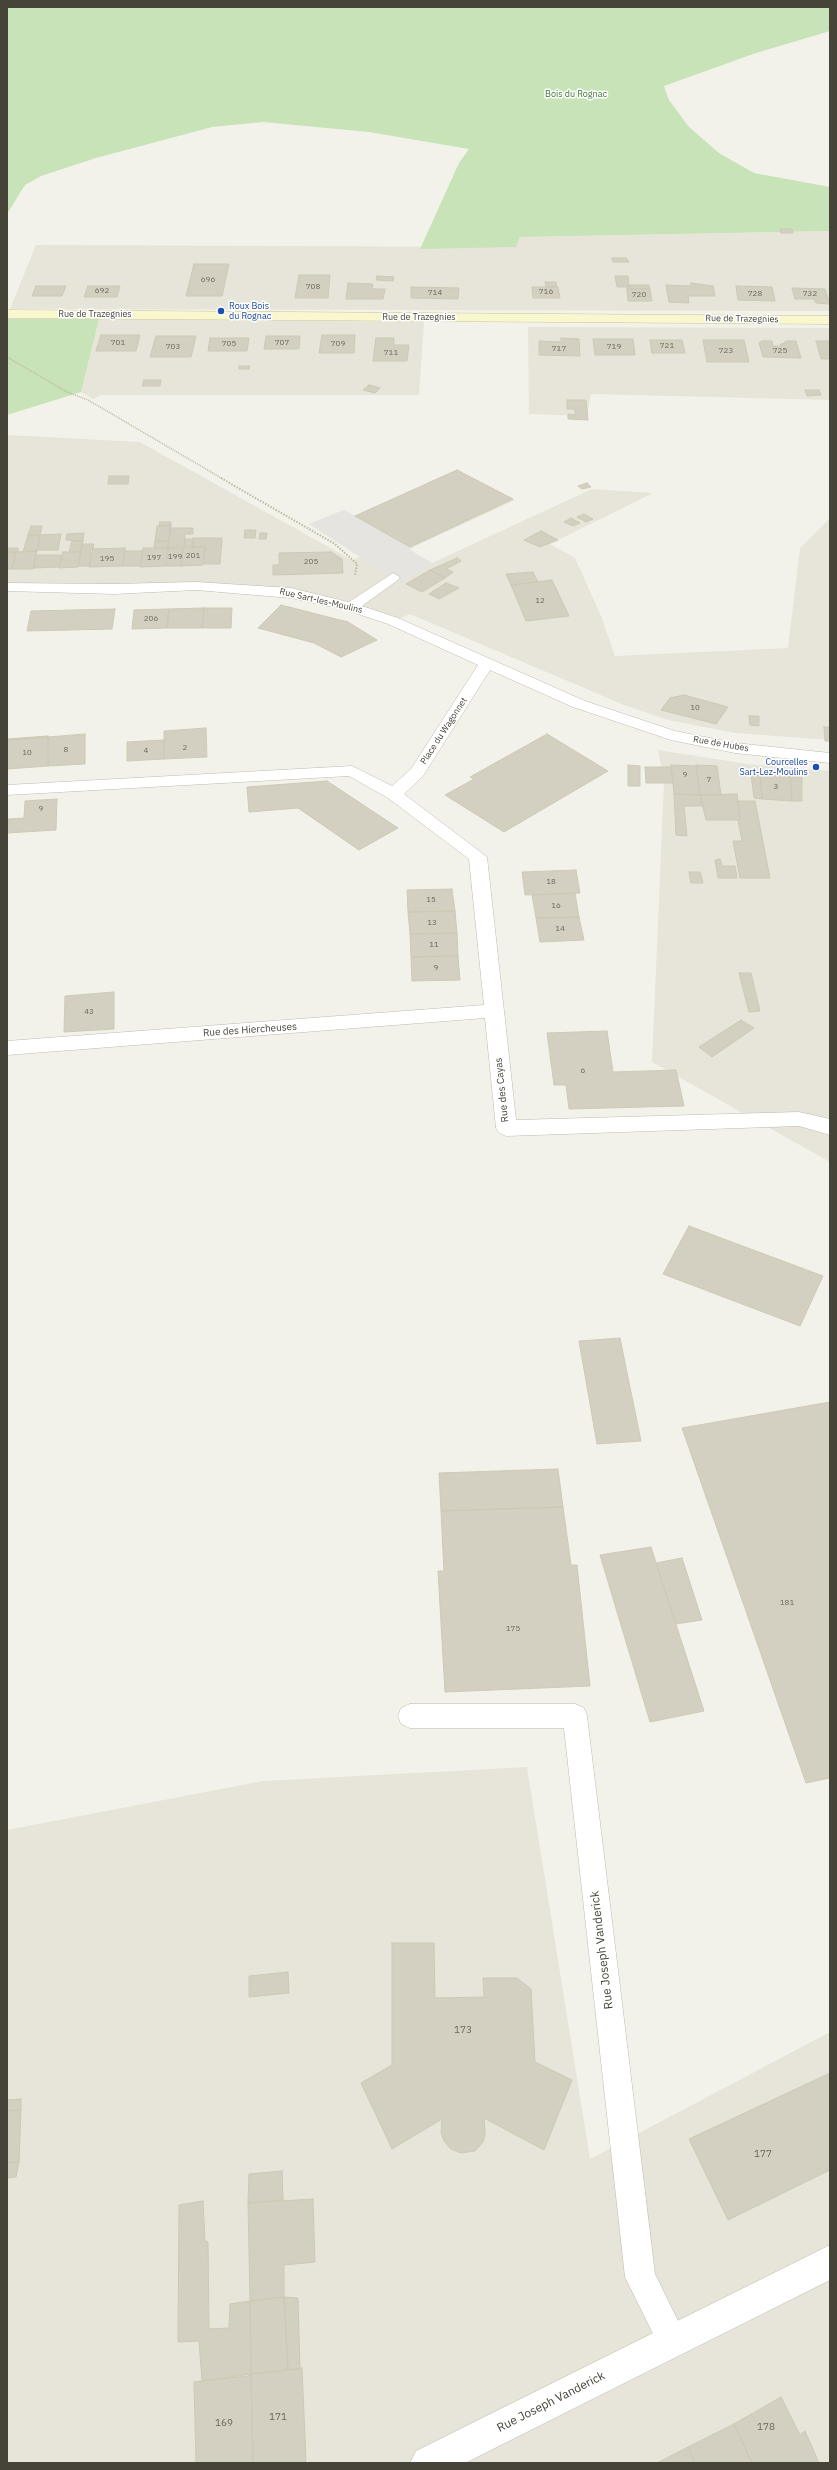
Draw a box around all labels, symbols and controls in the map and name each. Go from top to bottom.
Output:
park label: Bois du Rognac [545,89,607,99]
house number: 696 [201,275,215,285]
house number: 708 [306,282,320,292]
house number: 692 [95,286,109,296]
house number: 716 [539,287,553,297]
house number: 714 [428,288,442,298]
house number: 728 [748,289,762,299]
house number: 732 [803,289,817,299]
house number: 720 [632,290,646,300]
place label: Roux Bois du Rognac [229,301,271,322]
marker: Roux Bois du Rognac [216,306,226,316]
street label: Rue de Trazegnies [58,309,132,319]
street label: Rue de Trazegnies [382,312,456,322]
street label: Rue de Trazegnies [705,313,779,325]
house number: 701 [111,338,125,348]
house number: 707 [275,338,289,348]
house number: 705 [222,339,236,349]
house number: 709 [331,339,345,349]
house number: 721 [660,341,674,351]
house number: 703 [166,342,180,352]
house number: 719 [607,342,621,352]
house number: 717 [552,344,566,354]
house number: 723 [719,346,733,356]
house number: 725 [773,346,787,356]
house number: 711 [384,348,398,358]
house number: 201 [186,551,200,561]
house number: 199 [168,552,182,562]
house number: 197 [147,553,161,563]
house number: 195 [100,554,114,564]
house number: 205 [304,557,318,567]
street label: Rue Sart-les-Moulins [278,586,364,616]
house number: 12 [535,596,545,606]
house number: 206 [144,614,158,624]
street label: Place du Wagonnet [418,696,470,766]
house number: 10 [690,703,700,713]
street label: Rue de Hubes [692,734,750,754]
house number: 2 [183,743,187,753]
house number: 8 [64,745,68,755]
house number: 4 [144,746,148,756]
house number: 10 [22,748,32,758]
place label: Courcelles Sart-Lez-Moulins [740,757,808,778]
marker: Courcelles Sart-Lez-Moulins [811,762,821,772]
house number: 9 [683,770,687,780]
house number: 7 [707,775,711,785]
house number: 3 [774,782,778,792]
house number: 9 [39,804,43,814]
house number: 18 [546,877,556,887]
house number: 15 [426,895,436,905]
house number: 16 [551,901,561,911]
house number: 13 [427,918,437,928]
house number: 14 [555,924,565,934]
house number: 11 [429,940,439,950]
house number: 9 [434,963,438,973]
house number: 43 [84,1007,94,1017]
street label: Rue des Hiercheuses [203,1021,297,1039]
street label: Rue des Cayas [493,1057,511,1123]
house number: 6 [581,1066,585,1076]
house number: 181 [780,1598,794,1608]
house number: 175 [506,1624,520,1634]
street label: Rue Joseph Vanderick [588,1890,616,2010]
house number: 173 [454,2024,472,2036]
house number: 177 [754,2148,772,2160]
street label: Rue Joseph Vanderick [495,2369,607,2435]
house number: 171 [269,2411,287,2423]
house number: 169 [215,2417,233,2429]
house number: 178 [757,2421,775,2433]

